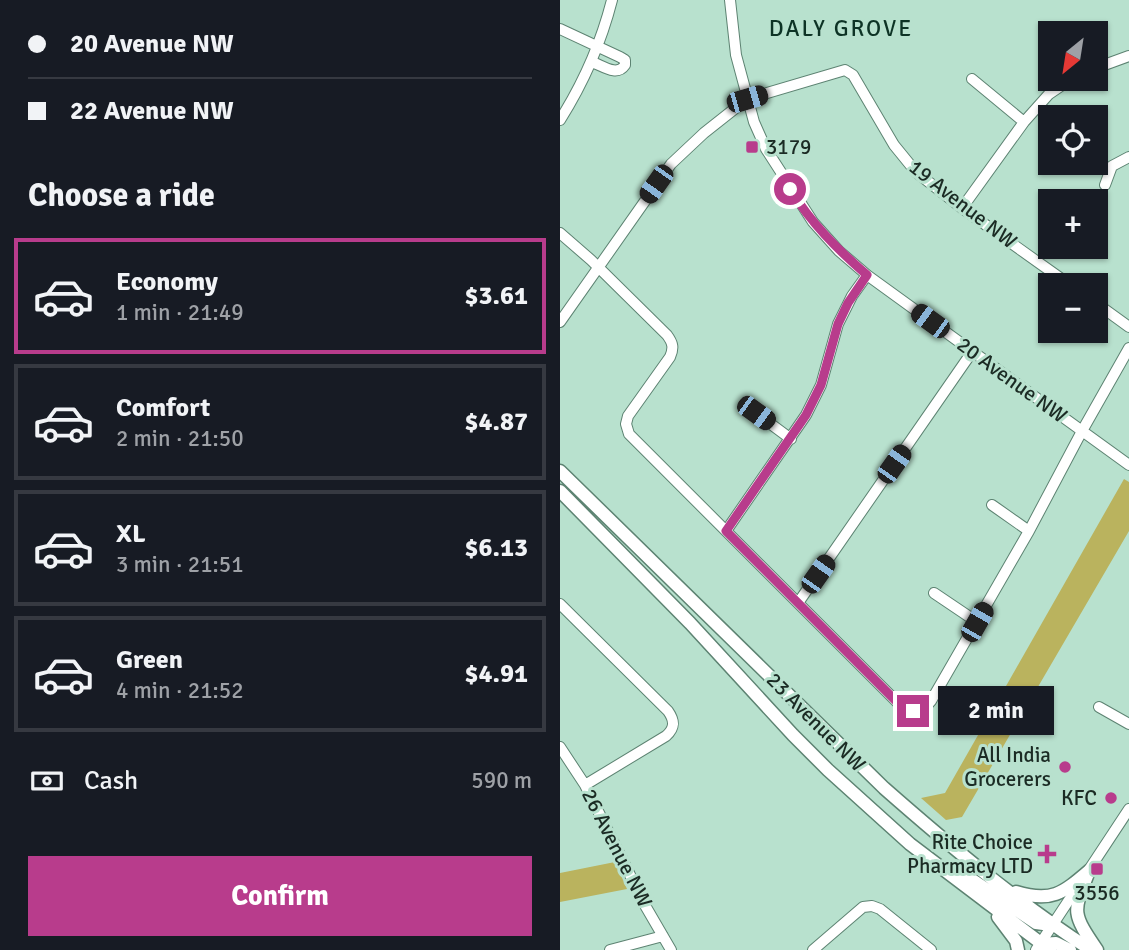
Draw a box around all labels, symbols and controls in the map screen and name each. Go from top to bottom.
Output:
district label: DALY GROVE [769,14,913,43]
north arrow [1038,21,1108,91]
map controls [1038,21,1108,343]
text: 20 Avenue NW [70,28,234,60]
car [724,83,771,115]
text: 22 Avenue NW [70,95,234,127]
button: locate [1038,105,1108,175]
place label: 3179 [766,134,811,160]
marker: 3179 [744,139,760,155]
street label: 19 Avenue NW [904,154,1022,254]
car [636,161,677,207]
route start [774,173,806,205]
text: Choose a ride [28,176,215,215]
button: + [1038,189,1108,259]
icon: car [32,265,95,328]
text: Economy [116,266,218,298]
button: − [1038,273,1108,343]
text: $3.61 [464,280,528,312]
text: 1 min · 21:49 [116,298,244,327]
car [907,300,954,342]
street label: 20 Avenue NW [952,331,1072,429]
icon: car [32,391,95,454]
text: Comfort [116,392,210,424]
car [733,392,780,434]
text: $4.87 [464,406,528,438]
text: 2 min · 21:50 [116,424,244,453]
car [874,441,915,487]
icon: car [32,517,95,580]
text: XL [116,518,146,550]
text: $6.13 [464,532,528,564]
text: 3 min · 21:51 [116,550,244,579]
car [798,551,839,597]
car [958,599,997,645]
icon: car [32,643,95,706]
text: Green [116,644,183,676]
text: $4.91 [464,658,528,690]
street label: 23 Avenue NW [761,667,871,777]
text: 4 min · 21:52 [116,676,244,705]
callout: 2 min [938,686,1053,736]
route end [897,695,929,727]
text: 2 min [968,696,1024,725]
place label: All India Grocerers [964,742,1051,792]
marker: All India Grocerers [1057,759,1073,775]
icon: cash [28,762,66,800]
text: Cash [84,765,138,797]
text: 590 m [471,766,532,795]
street label: 26 Avenue NW [576,784,658,912]
place label: KFC [1061,785,1097,811]
marker: KFC [1103,790,1119,806]
place label: Rite Choice Pharmacy LTD [907,829,1033,879]
marker: Rite Choice Pharmacy LTD [1039,846,1055,862]
button: Confirm [28,856,532,936]
marker: 3556 [1089,861,1105,877]
place label: 3556 [1074,880,1120,906]

